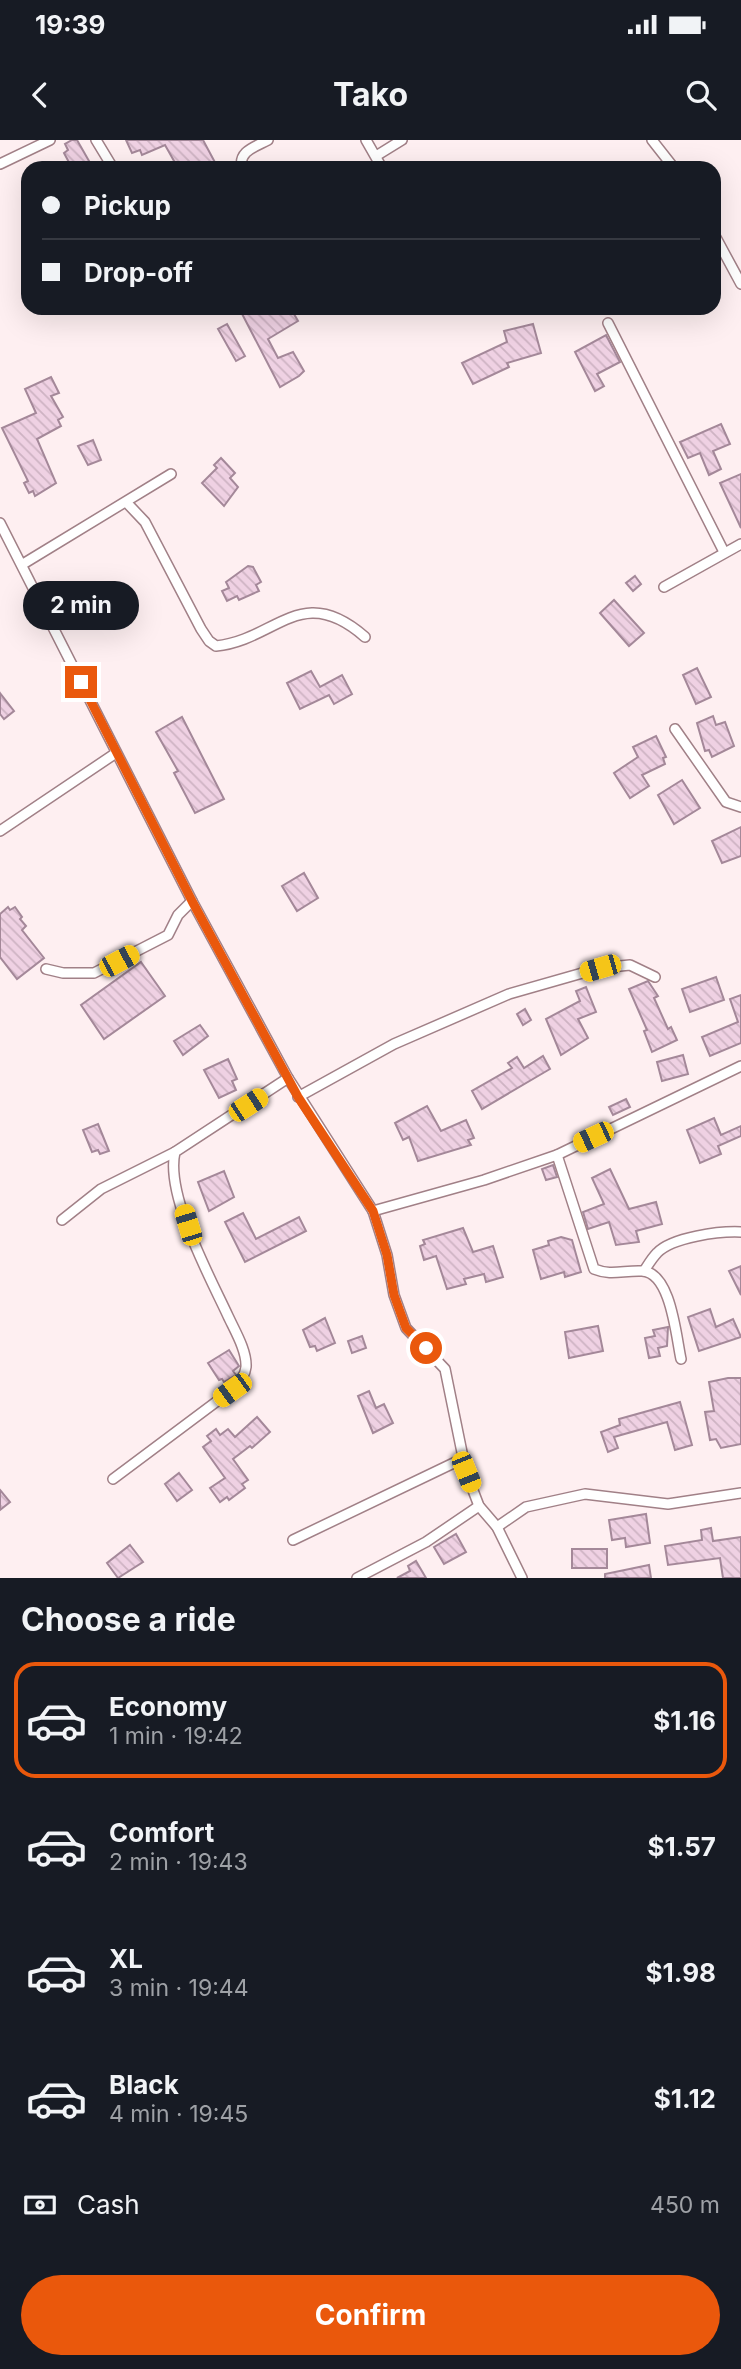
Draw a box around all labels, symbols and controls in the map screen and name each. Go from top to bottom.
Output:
text: 19:39 [35,9,105,40]
text: Tako [333,75,408,114]
icon: back [21,76,59,114]
icon: search [682,76,720,114]
text: Pickup [84,190,171,221]
text: Drop-off [84,257,193,288]
callout: 2 min [23,580,139,630]
text: 2 min [50,591,112,619]
route end [65,666,97,698]
car [96,942,143,980]
car [577,952,624,984]
car [225,1085,272,1125]
car [570,1119,617,1155]
car [172,1202,205,1248]
route start [410,1332,442,1364]
car [209,1369,256,1411]
car [449,1449,484,1495]
text: Choose a ride [21,1600,236,1639]
icon: car [25,1689,88,1752]
text: Economy [109,1691,227,1722]
text: $1.16 [653,1705,716,1736]
text: 1 min · 19:42 [109,1722,243,1750]
icon: car [25,1815,88,1878]
text: Comfort [109,1817,214,1848]
text: $1.57 [648,1831,716,1862]
text: 2 min · 19:43 [109,1848,248,1876]
icon: car [25,1941,88,2004]
text: XL [109,1943,143,1974]
text: $1.98 [646,1957,716,1988]
text: 3 min · 19:44 [109,1974,249,2002]
icon: car [25,2067,88,2130]
text: Black [109,2069,179,2100]
text: $1.12 [654,2083,716,2114]
text: 4 min · 19:45 [109,2100,248,2128]
icon: cash [21,2186,59,2224]
text: Cash [77,2189,140,2220]
text: 450 m [650,2191,720,2219]
button: Confirm [21,2275,720,2355]

